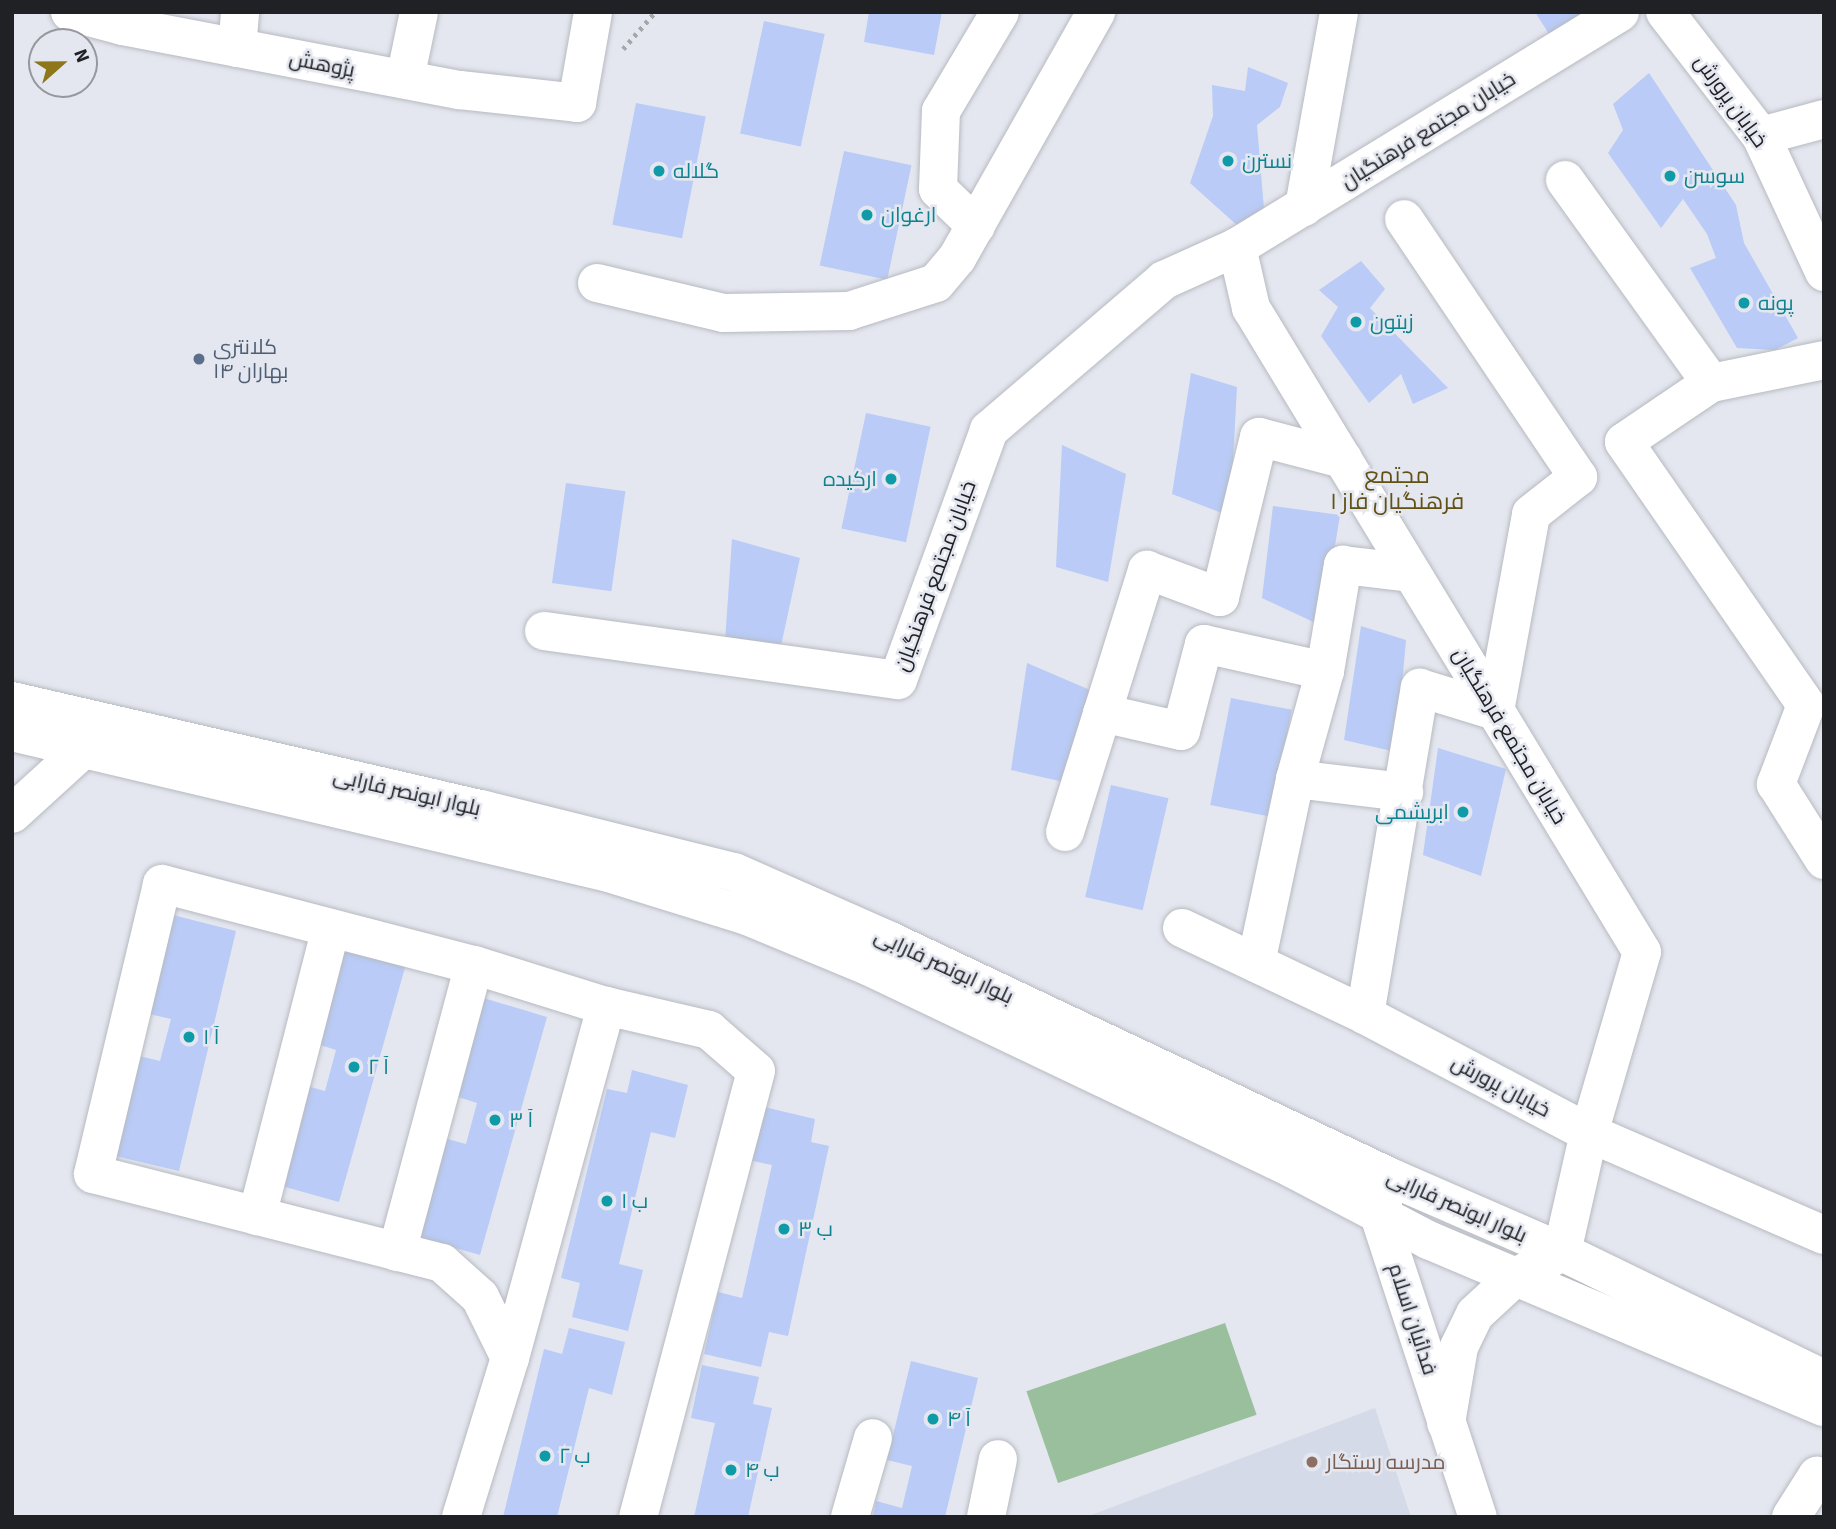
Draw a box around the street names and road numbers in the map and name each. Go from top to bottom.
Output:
street label: پژوهش [287,45,357,83]
street label: خیابان پرورش [1689,50,1773,152]
street label: خیابان مجتمع فرهنگیان [1336,66,1520,194]
street label: خیابان مجتمع فرهنگیان [889,477,981,675]
street label: خیابان مجتمع فرهنگیان [1447,643,1573,829]
street label: بلوار ابونصر فارابی [331,763,483,821]
street label: بلوار ابونصر فارابی [870,923,1018,1009]
street label: خیابان پرورش [1447,1049,1555,1123]
street label: بلوار ابونصر فارابی [1383,1164,1531,1248]
street label: فدائیان اسلام [1383,1260,1443,1378]

